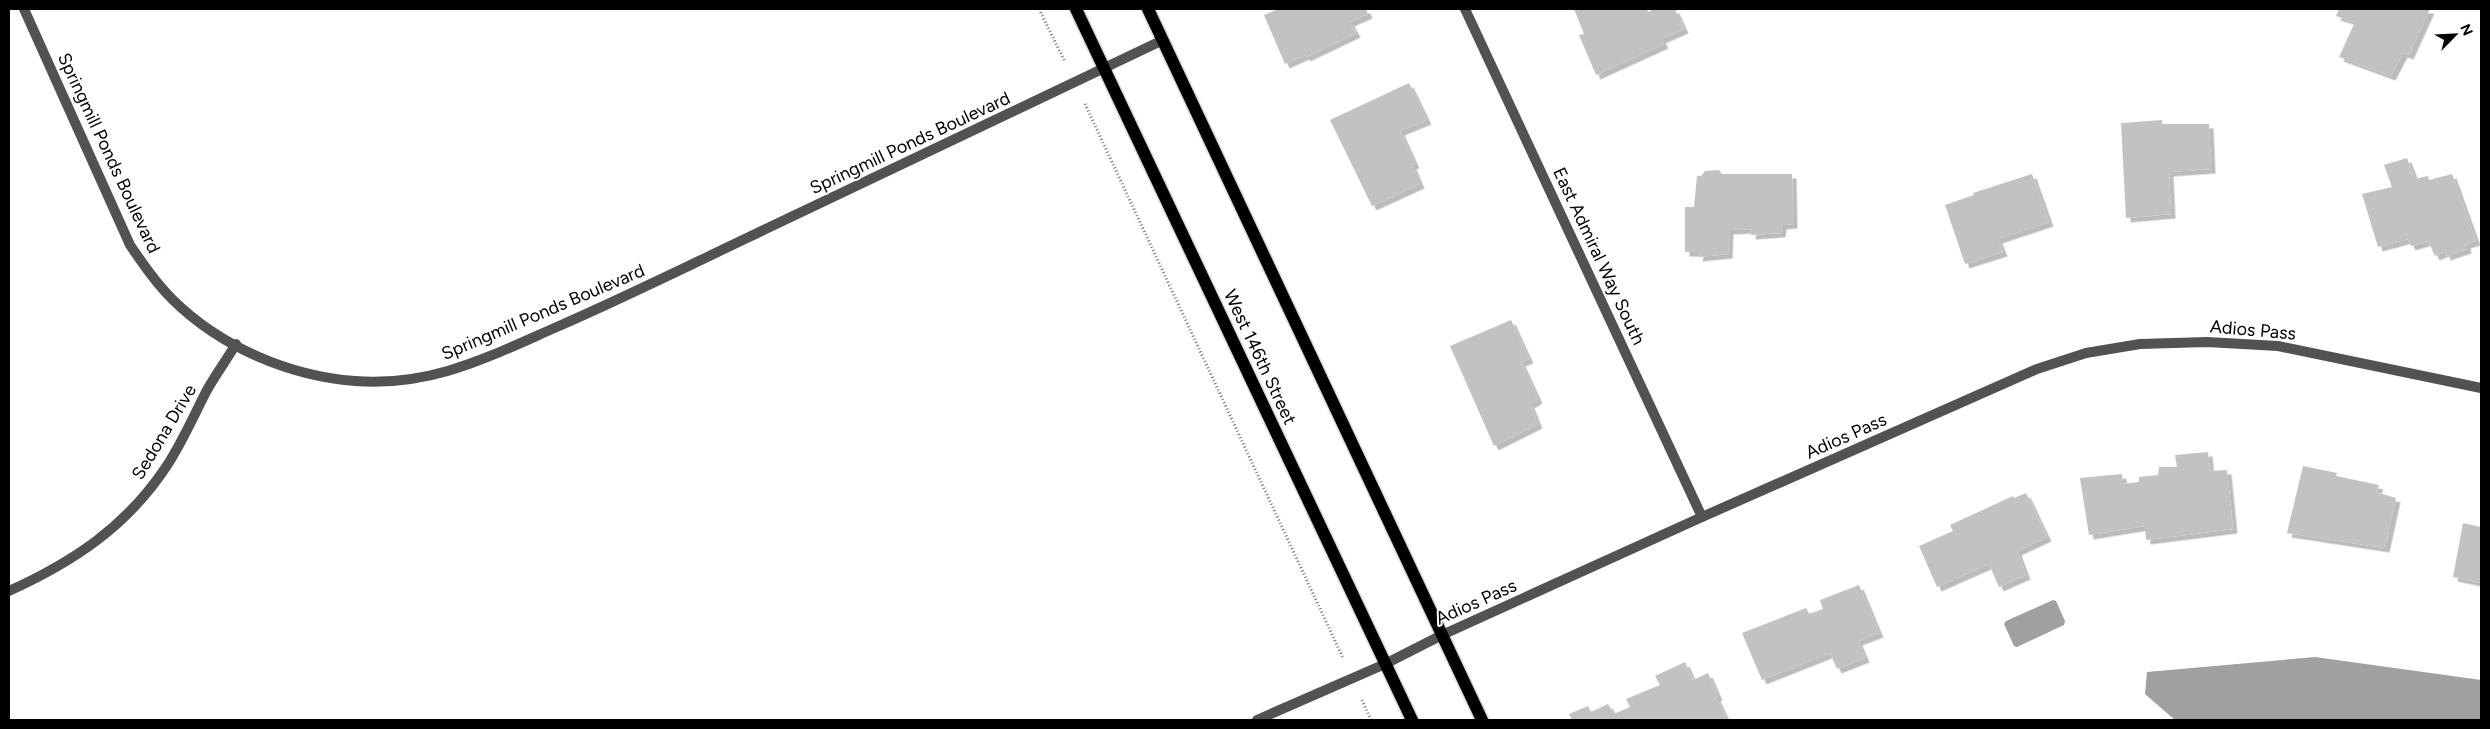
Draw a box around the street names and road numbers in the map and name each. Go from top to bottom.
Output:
street label: Springmill Ponds Boulevard [53,49,165,257]
street label: Springmill Ponds Boulevard [806,87,1014,199]
street label: East Admiral Way South [1548,164,1650,348]
street label: Springmill Ponds Boulevard [438,259,648,365]
street label: West 146th Street [1219,286,1301,428]
street label: Adios Pass [2209,315,2297,345]
street label: Sedona Drive [127,380,201,484]
street label: Adios Pass [1802,408,1890,464]
street label: Adios Pass [1432,574,1520,630]

